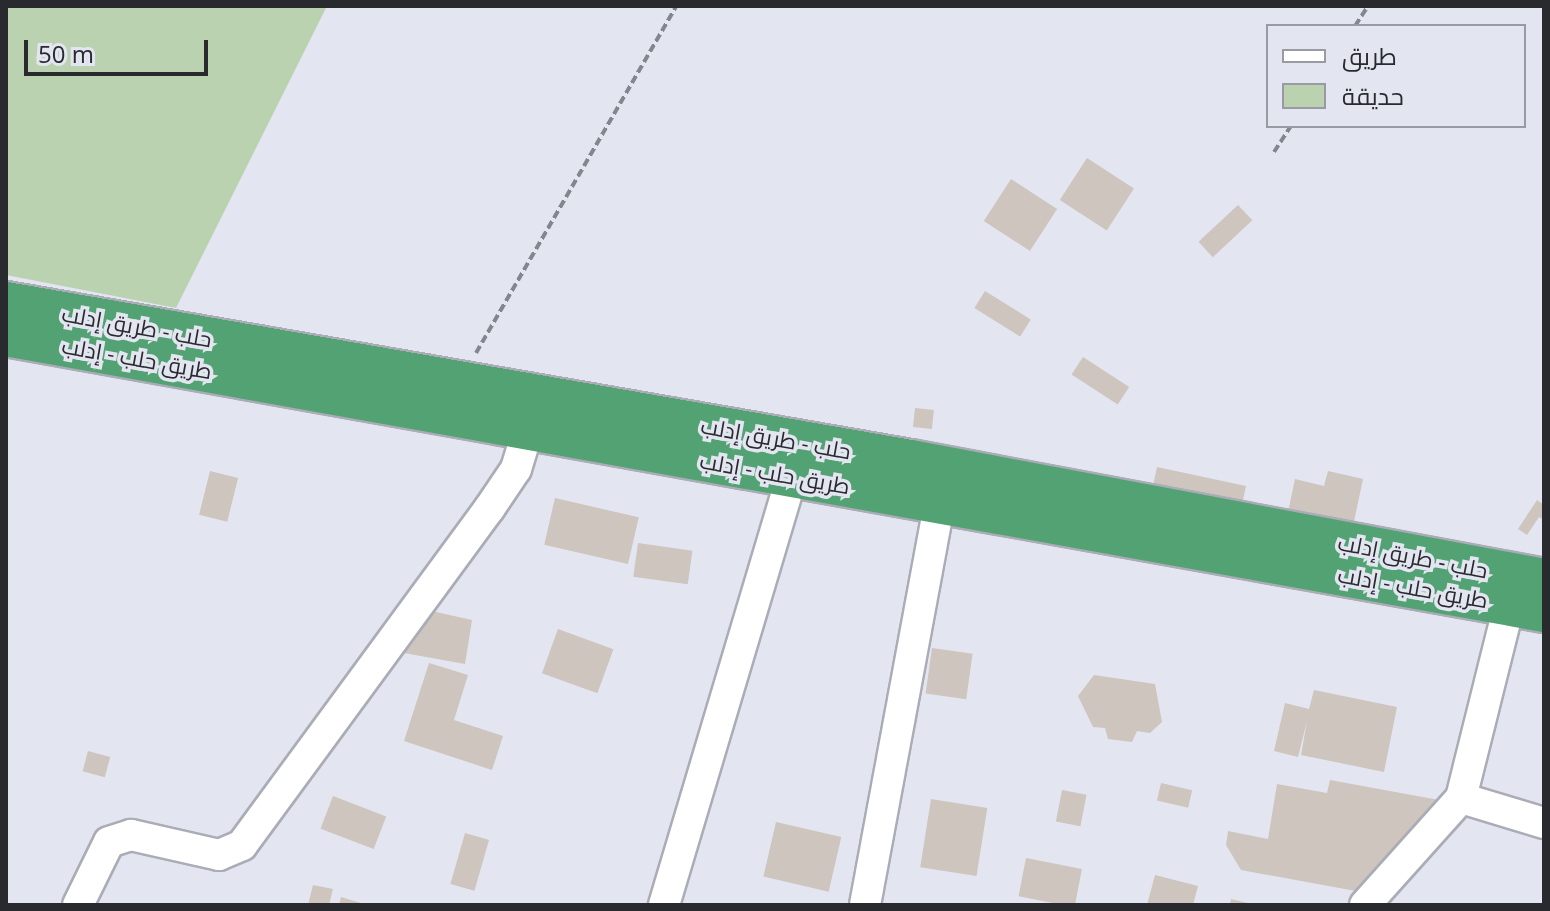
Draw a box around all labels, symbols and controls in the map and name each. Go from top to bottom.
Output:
scale bar [28,24,212,74]
legend [1266,24,1526,128]
text: 50 m [38,37,94,70]
text: طريق [1342,39,1397,72]
text: حديقة [1342,79,1404,112]
street label: حلب - طريق إدلب [60,300,214,352]
street label: طريق حلب - إدلب [60,332,214,384]
street label: حلب - طريق إدلب [699,412,853,464]
street label: طريق حلب - إدلب [698,447,852,499]
street label: حلب - طريق إدلب [1336,529,1490,583]
street label: طريق حلب - إدلب [1336,561,1490,613]

